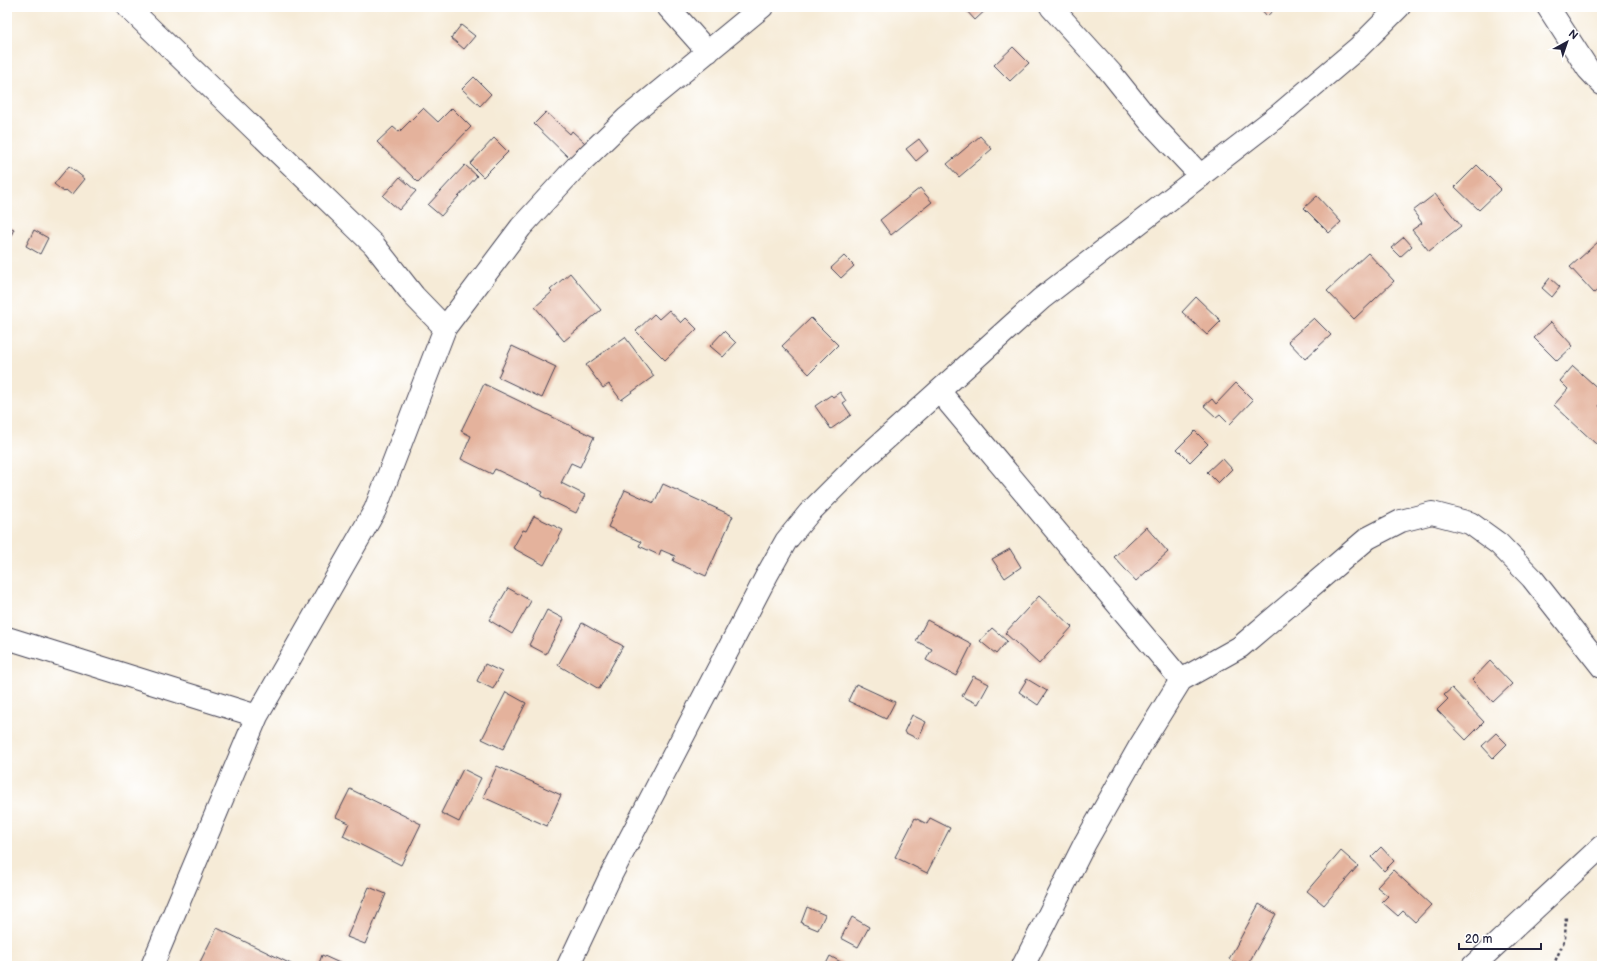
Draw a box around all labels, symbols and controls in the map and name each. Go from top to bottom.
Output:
north arrow [1547,22,1587,62]
text: N [1566,27,1580,42]
scale bar [1459,925,1541,951]
text: 20 m [1465,932,1492,947]

